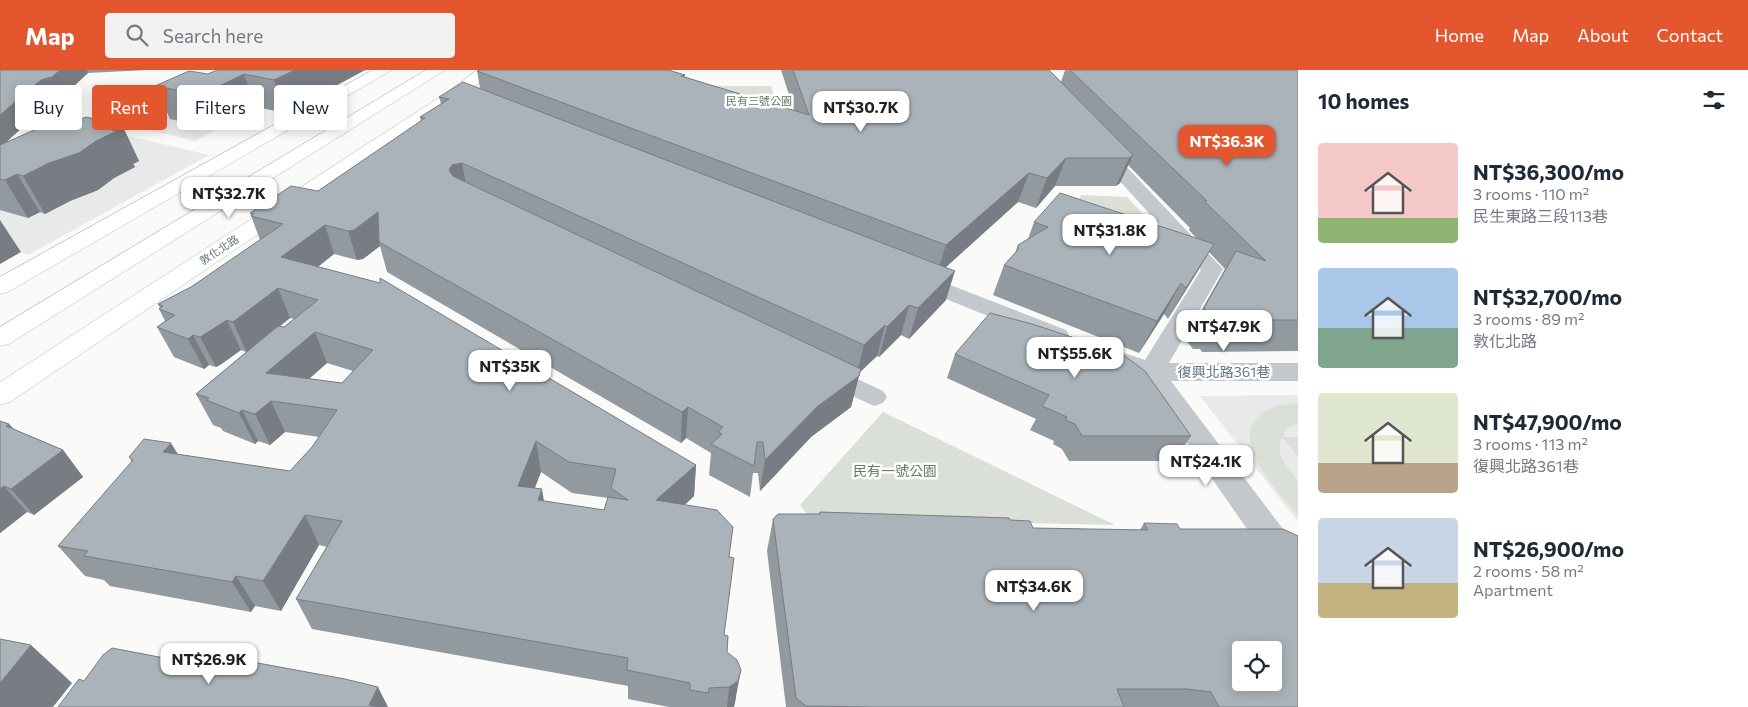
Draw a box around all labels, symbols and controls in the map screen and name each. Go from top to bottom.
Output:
search box [105,13,455,58]
text: Map [25,21,75,50]
icon: search [123,21,151,49]
text: Search here [163,24,263,47]
text: Home [1435,24,1484,46]
text: Map [1512,24,1549,46]
text: About [1577,24,1629,46]
text: Contact [1657,24,1723,46]
chip: Buy [15,85,82,130]
chip: Rent [92,85,167,130]
chip: Filters [177,85,264,130]
chip: New [274,85,347,130]
icon: filters [1700,86,1728,114]
text: 10 homes [1318,88,1409,113]
pin: NT$30.7K [809,90,913,133]
park label: 民有三號公園 [726,94,792,107]
text: NT$30.7K [823,97,899,116]
pin: NT$36.3K [1175,124,1279,167]
text: NT$36.3K [1189,131,1265,150]
text: NT$36,300/mo [1473,159,1624,184]
icon: home [1358,163,1418,223]
pin: NT$32.7K [177,176,281,219]
text: NT$32.7K [192,183,266,202]
text: 3 rooms · 110 m² [1473,184,1589,203]
text: 民生東路三段113巷 [1473,206,1608,225]
pin: NT$31.8K [1058,214,1162,256]
text: NT$31.8K [1073,220,1147,239]
street label: 敦化北路 [197,232,241,267]
text: NT$32,700/mo [1473,284,1622,309]
icon: home [1358,288,1418,348]
text: 3 rooms · 89 m² [1473,309,1584,328]
pin: NT$47.9K [1172,310,1276,352]
text: NT$47.9K [1187,316,1261,335]
text: 敦化北路 [1473,331,1537,350]
pin: NT$55.6K [1023,336,1127,379]
text: NT$55.6K [1037,343,1113,362]
pin: NT$35K [469,350,551,392]
text: NT$35K [479,356,541,375]
street label: 復興北路361巷 [1178,363,1270,380]
text: NT$47,900/mo [1473,409,1622,434]
icon: home [1358,413,1418,473]
text: 3 rooms · 113 m² [1473,434,1588,453]
pin: NT$24.1K [1154,444,1258,487]
text: NT$24.1K [1170,451,1242,470]
text: 復興北路361巷 [1473,456,1579,475]
park label: 民有一號公園 [853,462,937,479]
text: NT$26,900/mo [1473,536,1624,561]
icon: home [1358,538,1418,598]
text: 2 rooms · 58 m² [1473,561,1584,580]
pin: NT$34.6K [982,570,1086,612]
text: NT$34.6K [996,576,1072,595]
text: Apartment [1473,580,1553,599]
map controls [1232,641,1282,691]
button: locate [1232,641,1282,691]
pin: NT$26.9K [157,642,261,685]
text: NT$26.9K [171,649,247,668]

